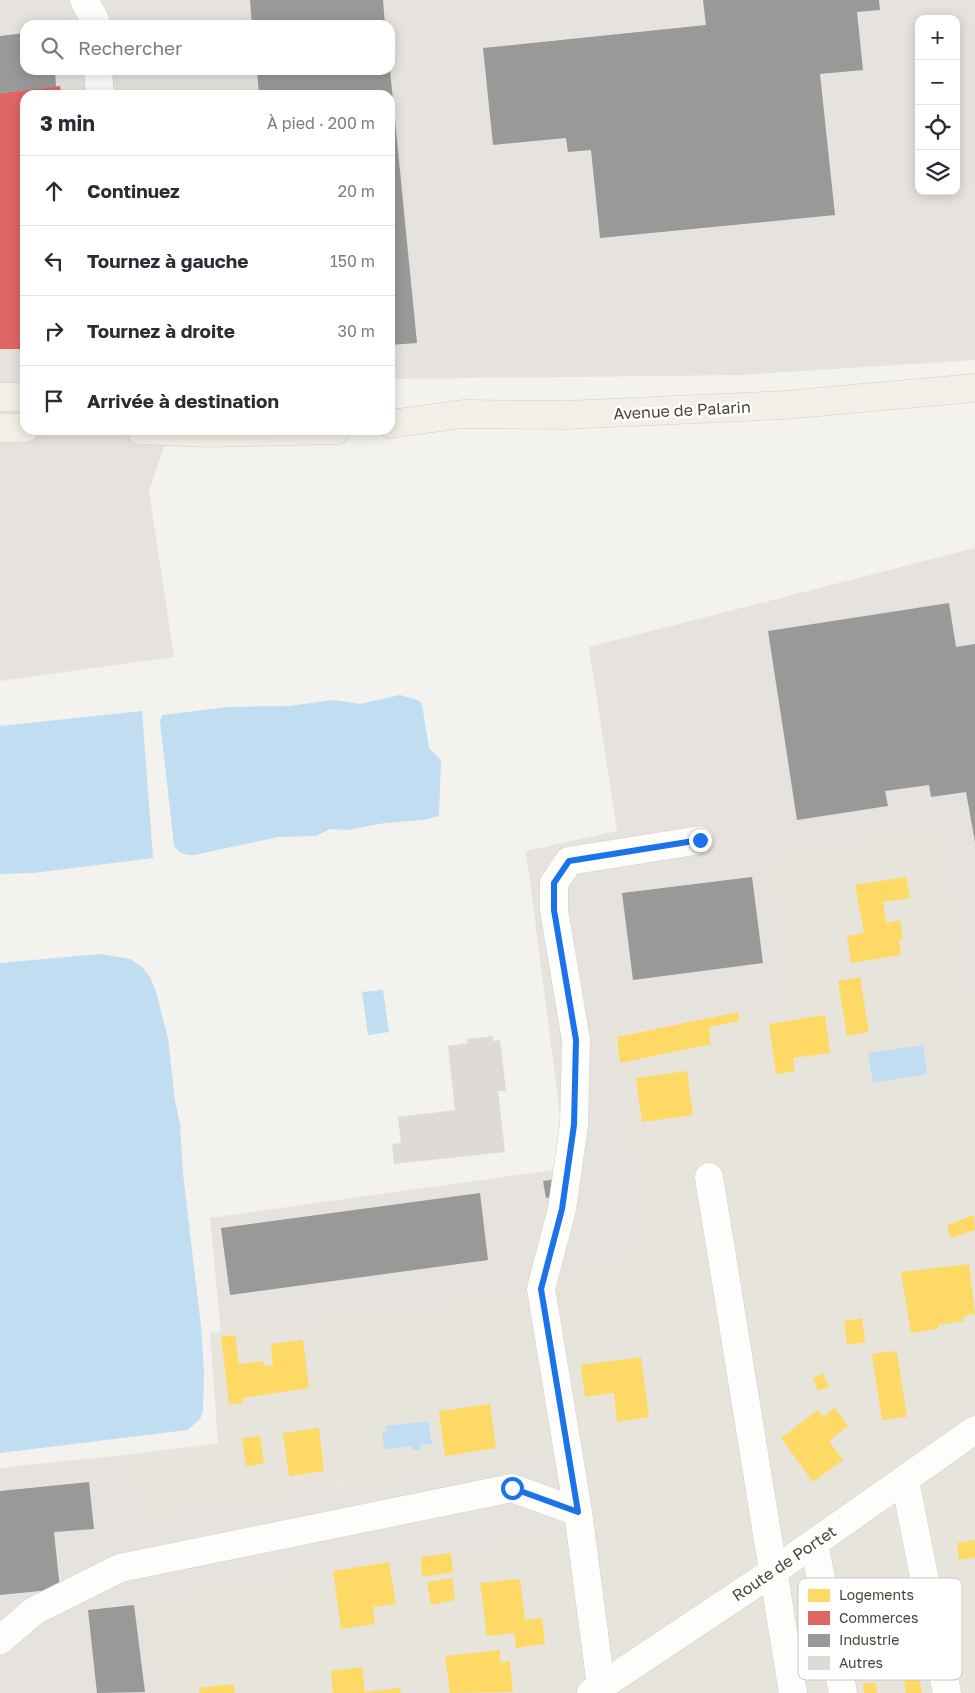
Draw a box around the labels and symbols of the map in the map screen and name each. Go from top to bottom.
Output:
street label: Avenue de Palarin [613,396,751,424]
route end [689,829,712,852]
route start [501,1477,524,1500]
street label: Route de Portet [728,1521,840,1605]
legend [798,1578,962,1680]
text: Logements [839,1586,914,1603]
text: Commerces [839,1609,918,1626]
text: Industrie [839,1631,899,1648]
text: Autres [839,1654,883,1671]

